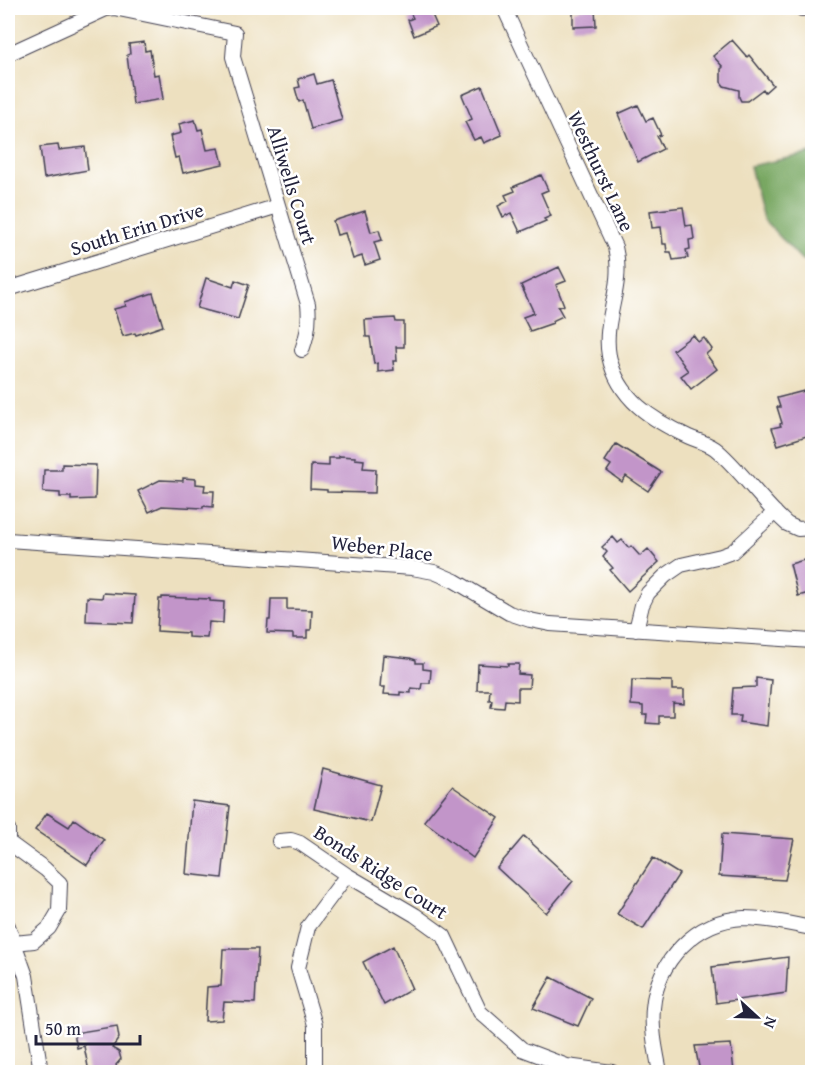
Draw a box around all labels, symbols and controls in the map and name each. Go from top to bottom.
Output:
street label: Westhurst Lane [561,106,642,236]
street label: Alliwells Court [261,122,324,248]
street label: South Erin Drive [67,194,207,263]
street label: Weber Place [330,527,434,568]
street label: Bonds Ridge Court [309,817,454,926]
north arrow [727,987,787,1047]
scale bar [36,1008,140,1046]
text: N [758,1013,784,1032]
text: 50 m [45,1015,81,1042]

